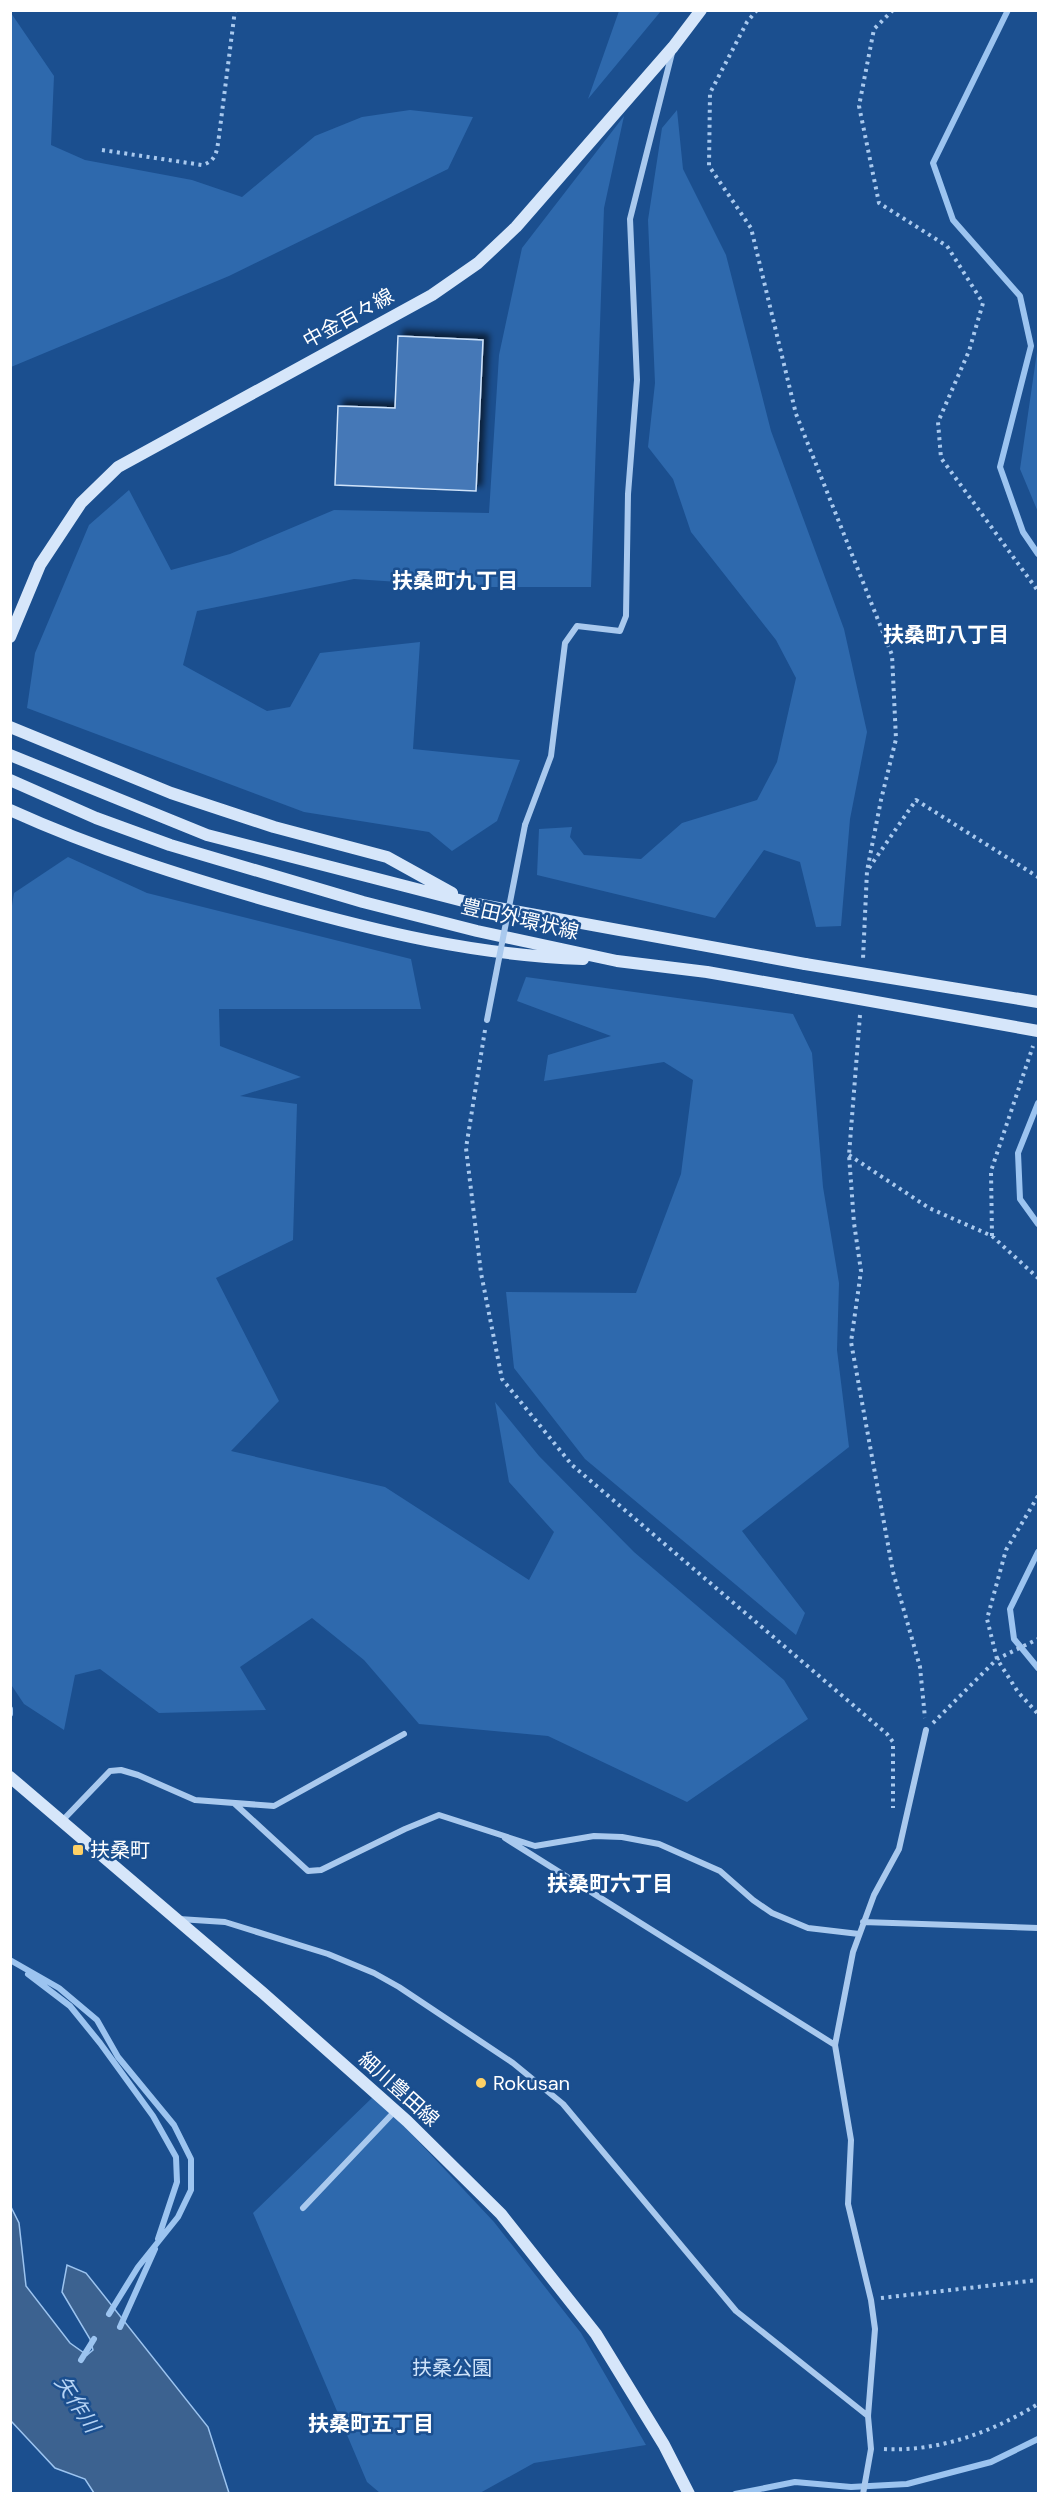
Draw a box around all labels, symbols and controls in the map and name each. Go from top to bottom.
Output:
street label: 中金百々線 [298,282,398,354]
district label: 扶桑町九丁目 [392,567,518,595]
district label: 扶桑町八丁目 [883,621,1009,649]
street label: 豊田外環状線 [459,893,581,945]
place label: 扶桑町 [90,1837,150,1863]
marker: 扶桑町 [71,1843,85,1857]
district label: 扶桑町六丁目 [547,1870,673,1898]
street label: 細川豊田線 [353,2046,445,2132]
place label: Rokusan [493,2070,570,2096]
marker: Rokusan [474,2076,488,2090]
park label: 扶桑公園 [412,2355,492,2381]
water label: 矢作川 [48,2370,107,2440]
district label: 扶桑町五丁目 [308,2410,434,2438]

